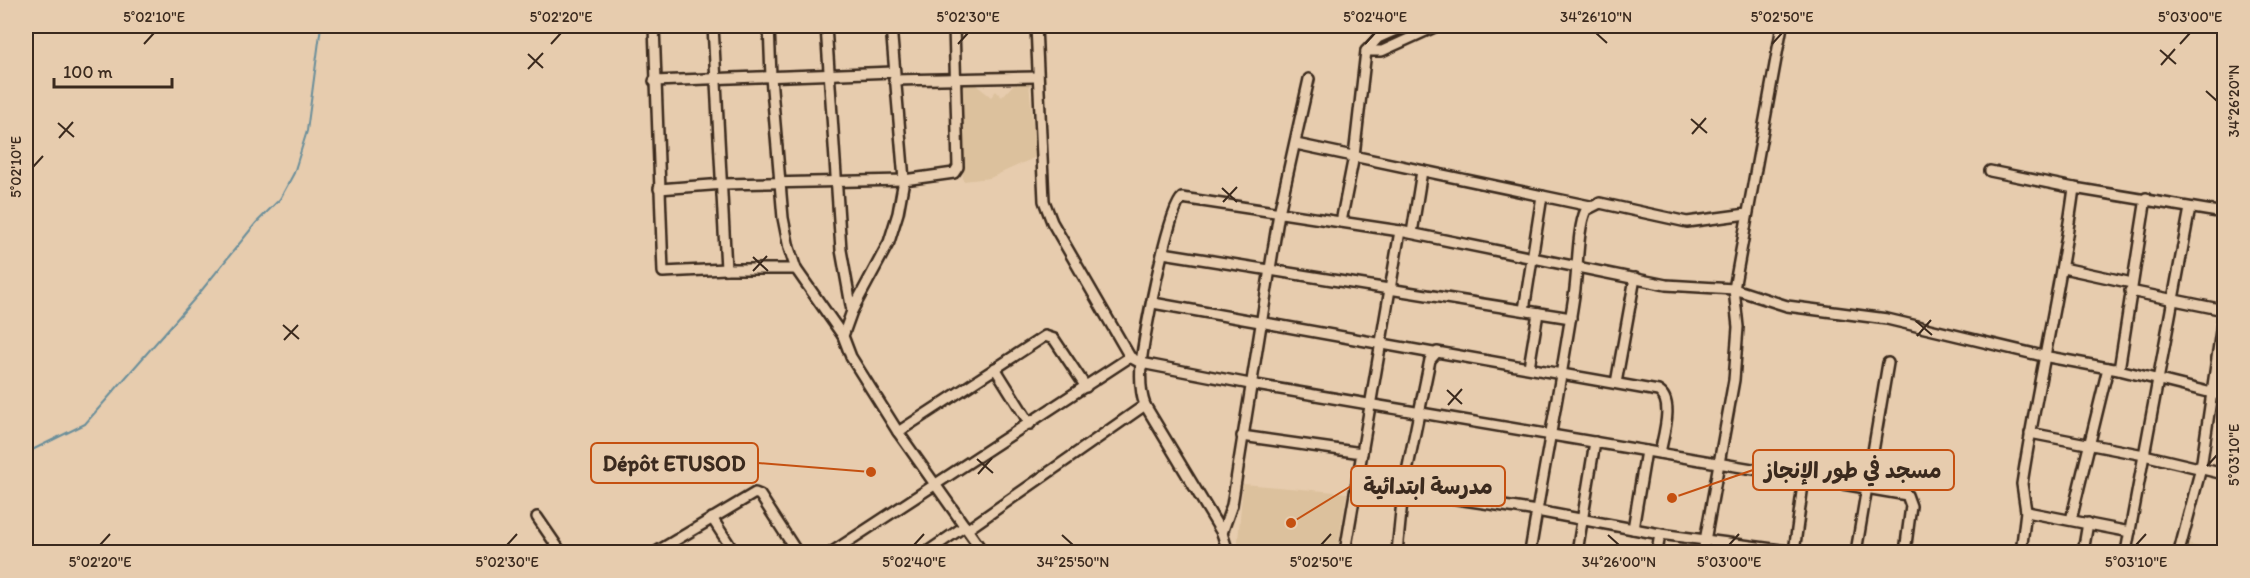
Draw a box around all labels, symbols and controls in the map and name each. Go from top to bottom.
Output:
text: 5°02'10"E [123,8,185,26]
text: 5°02'20"E [529,8,593,26]
text: 5°02'30"E [936,8,1000,26]
text: 5°02'40"E [1343,8,1407,26]
text: 34°26'10"N [1560,8,1632,26]
text: 5°02'50"E [1750,8,1814,26]
text: 5°03'00"E [2158,8,2222,26]
scale bar [54,51,172,89]
text: 100 m [63,61,113,83]
text: 34°26'20"N [2225,65,2243,137]
text: 5°02'10"E [7,136,25,198]
text: 5°03'10"E [2225,424,2243,486]
callout: Dépôt ETUSOD [591,443,758,483]
text: Dépôt ETUSOD [602,450,746,477]
callout: مسجد في طور الإنجاز [1753,450,1954,490]
text: مسجد في طور الإنجاز [1762,455,1942,487]
callout: مدرسة ابتدائية [1351,466,1505,506]
text: مدرسة ابتدائية [1363,473,1493,500]
text: 5°02'20"E [68,553,132,571]
text: 5°02'30"E [475,553,539,571]
text: 5°02'40"E [882,553,946,571]
text: 34°25'50"N [1037,553,1109,571]
text: 5°02'50"E [1289,553,1353,571]
text: 34°26'00"N [1582,553,1656,571]
text: 5°03'00"E [1697,553,1761,571]
text: 5°03'10"E [2105,553,2167,571]

